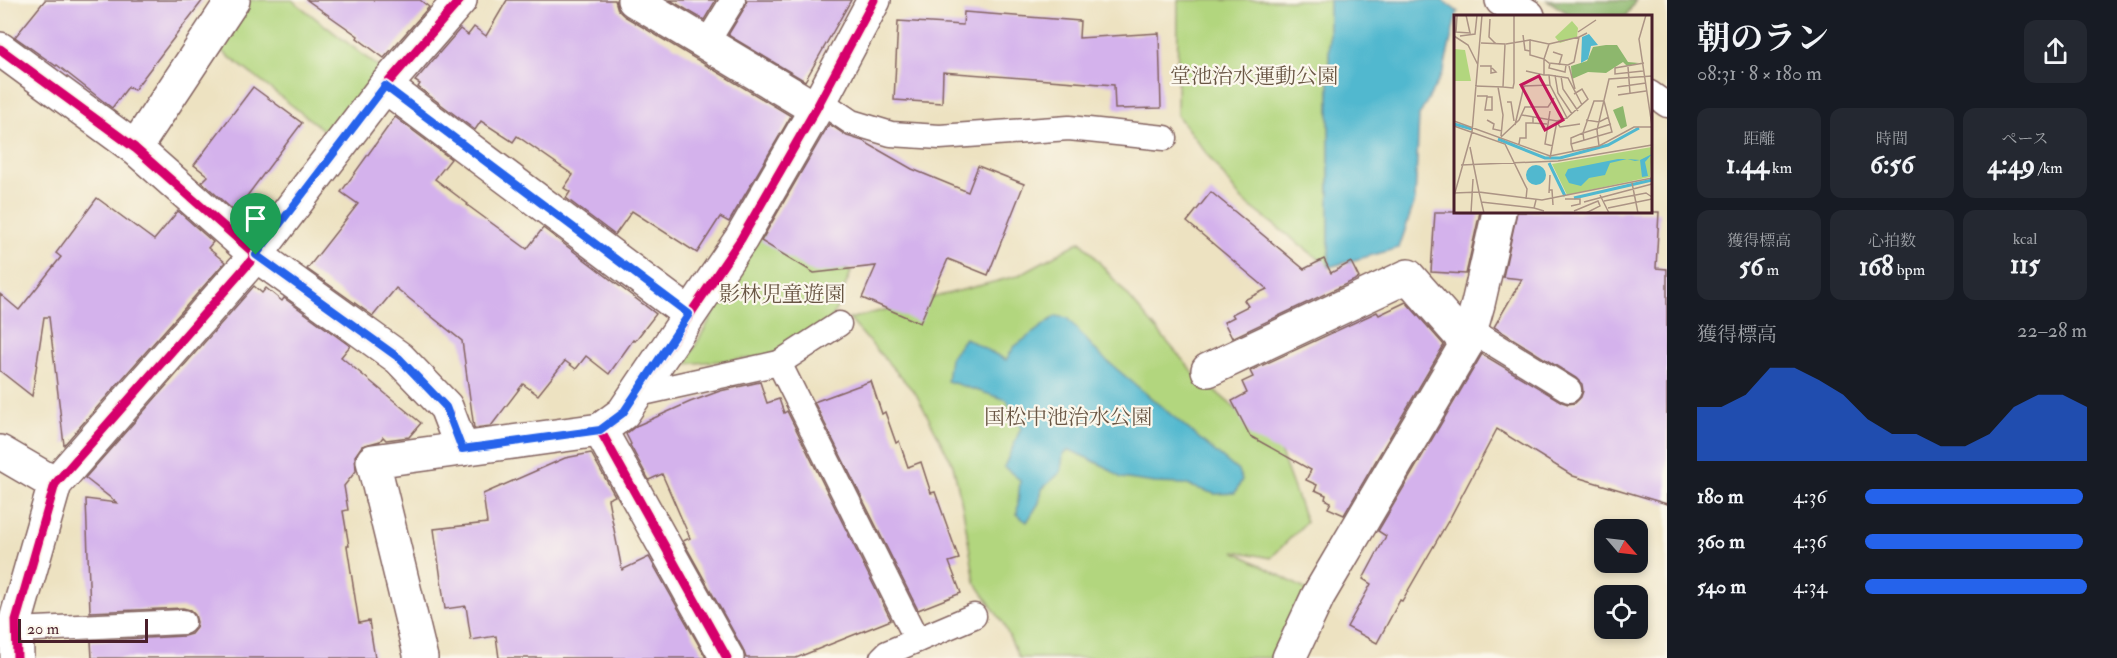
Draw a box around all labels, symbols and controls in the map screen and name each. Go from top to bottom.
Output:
inset map [1454,15,1652,213]
text: 朝のラン [1697,18,1829,59]
button: share [2024,20,2087,83]
text: 08:31 · 8 × 180 m [1697,61,1822,86]
park label: 堂池治水運動公園 [1170,63,1338,90]
text: 距離 [1743,129,1775,149]
text: 時間 [1876,129,1908,149]
text: ペース [2001,129,2049,149]
text: 1.44 [1726,149,1769,181]
text: 6:56 [1870,149,1914,181]
text: 4:49 [1987,149,2035,181]
text: km [1769,158,1792,178]
text: /km [2035,158,2063,178]
pin [230,193,281,255]
icon: arrive [239,202,272,235]
text: kcal [2013,229,2037,249]
text: 獲得標高 [1727,231,1791,251]
text: 心拍数 [1868,231,1916,251]
text: 115 [2010,249,2040,281]
text: 56 [1739,251,1763,283]
text: 168 [1859,251,1893,283]
text: m [1763,260,1779,280]
text: bpm [1893,260,1925,280]
park label: 影林児童遊園 [719,281,845,308]
text: 22–28 m [2017,318,2087,343]
text: 獲得標高 [1697,322,1777,347]
park label: 国松中池治水公園 [984,404,1152,431]
text: 180 m [1697,484,1744,509]
text: 4:36 [1793,484,1827,509]
north arrow [1594,519,1648,573]
map controls [1594,519,1648,639]
text: 360 m [1697,529,1745,554]
text: 4:36 [1793,529,1827,554]
text: 540 m [1697,574,1746,599]
text: 4:34 [1793,574,1827,599]
button: locate [1594,585,1648,639]
scale bar [18,616,148,644]
text: 20 m [27,619,59,639]

